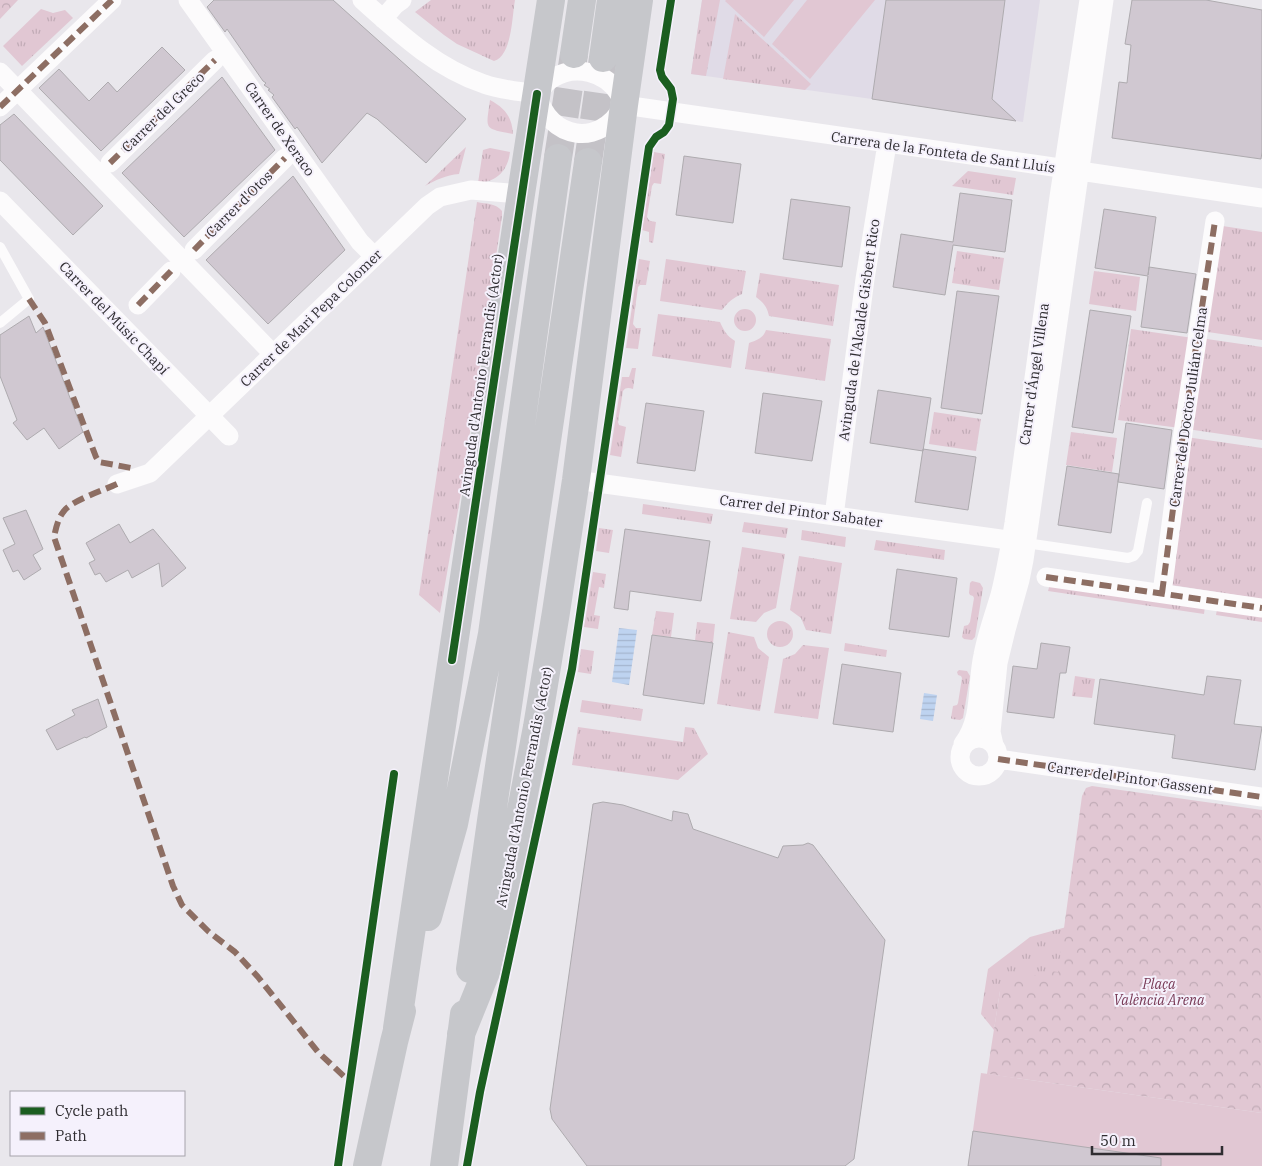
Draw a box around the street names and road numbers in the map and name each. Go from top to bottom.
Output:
street label: Carrer del Greco [118,68,208,156]
street label: Carrer de Xeraco [241,78,319,180]
street label: Carrera de la Fonteta de Sant Lluís [830,127,1056,177]
street label: Carrer d'Otos [202,167,276,241]
street label: Avinguda de l'Alcalde Gisbert Rico [835,218,884,442]
street label: Carrer de Mari Pepa Colomer [236,245,386,391]
street label: Avinguda d'Antonio Ferrandis (Actor) [455,252,507,498]
street label: Carrer del Músic Chapí [55,258,173,378]
street label: Carrer d'Ángel Villena [1014,301,1053,446]
street label: Carrer del Doctor Julián Celma [1165,305,1211,508]
street label: Carrer del Pintor Sabater [718,491,884,531]
street label: Avinguda d'Antonio Ferrandis (Actor) [492,665,556,909]
street label: Carrer del Pintor Gassent [1046,757,1214,799]

